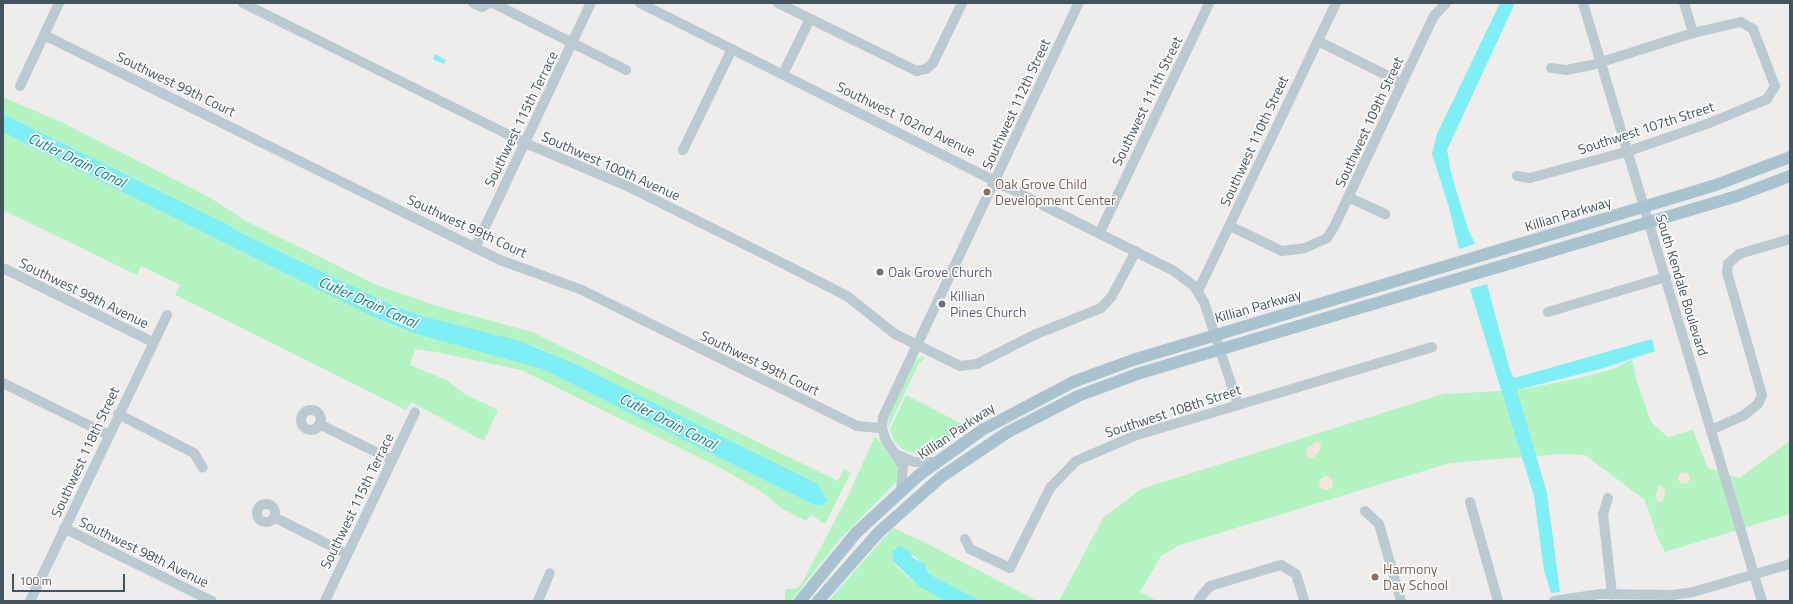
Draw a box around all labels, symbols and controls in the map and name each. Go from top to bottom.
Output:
street label: Southwest 111th Street [1108,33,1186,169]
street label: Southwest 112th Street [978,36,1054,172]
street label: Southwest 99th Court [114,48,238,120]
street label: Southwest 115th Terrace [481,48,561,190]
street label: Southwest 109th Street [1331,54,1407,190]
street label: Southwest 110th Street [1216,73,1292,209]
street label: Southwest 102nd Avenue [834,78,978,160]
street label: Southwest 107th Street [1576,98,1716,158]
street label: Southwest 100th Avenue [539,128,683,204]
water label: Cutler Drain Canal [25,129,129,191]
place label: Oak Grove Child Development Center [995,176,1116,208]
marker: Oak Grove Child Development Center [982,187,992,197]
street label: Southwest 99th Court [404,191,530,261]
street label: Killian Parkway [1523,193,1613,235]
street label: South Kendale Boulevard [1652,212,1712,358]
street label: Southwest 99th Avenue [17,254,151,332]
place label: Oak Grove Church [888,264,992,280]
marker: Oak Grove Church [875,267,885,277]
water label: Cutler Drain Canal [316,272,420,332]
street label: Killian Parkway [1213,286,1303,326]
place label: Killian Pines Church [950,288,1026,320]
marker: Killian Pines Church [937,299,947,309]
street label: Southwest 99th Court [698,327,822,399]
street label: Southwest 108th Street [1103,381,1243,441]
street label: Southwest 118th Street [47,384,123,520]
water label: Cutler Drain Canal [617,389,719,453]
street label: Killian Parkway [914,399,998,463]
street label: Southwest 115th Terrace [317,430,397,572]
street label: Southwest 98th Avenue [77,513,211,591]
place label: Harmony Day School [1383,561,1448,594]
scale bar [14,566,127,592]
text: 100 m [19,571,52,590]
marker: Harmony Day School [1370,572,1380,582]

